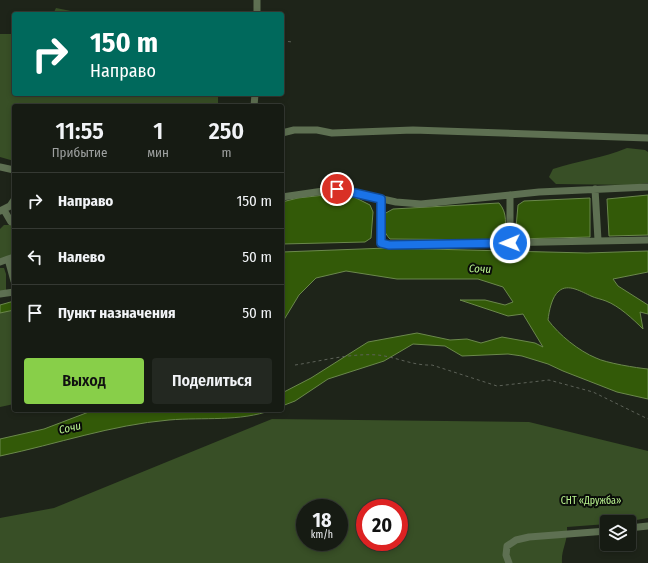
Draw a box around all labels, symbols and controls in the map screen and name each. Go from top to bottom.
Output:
text: 150 m [90,26,158,59]
icon: right [24,28,76,80]
text: Направо [90,60,156,82]
text: 11:55 [55,117,104,145]
text: 1 [153,117,163,145]
text: 250 [209,117,244,145]
text: Прибытие [52,145,108,160]
text: мин [147,145,169,160]
text: m [222,145,232,160]
pin [320,172,354,206]
icon: arrive [326,178,348,200]
icon: right [24,190,46,212]
text: Направо [58,192,113,210]
text: 150 m [236,192,272,210]
position arrow [489,222,531,264]
icon: left [24,246,46,268]
text: Налево [58,248,105,266]
text: 50 m [242,248,272,266]
water label: Сочи [469,262,492,276]
icon: arrive [24,302,46,324]
text: Пункт назначения [58,304,176,322]
text: 50 m [242,304,272,322]
button: Выход [24,358,144,404]
button: Поделиться [152,358,272,404]
water label: Сочи [58,419,83,437]
park label: СНТ «Дружба» [561,495,621,507]
speed limit sign: 20 [356,499,408,551]
text: 18 [312,508,332,532]
map controls [600,515,636,551]
button: layers [600,515,636,551]
text: km/h [311,529,333,541]

